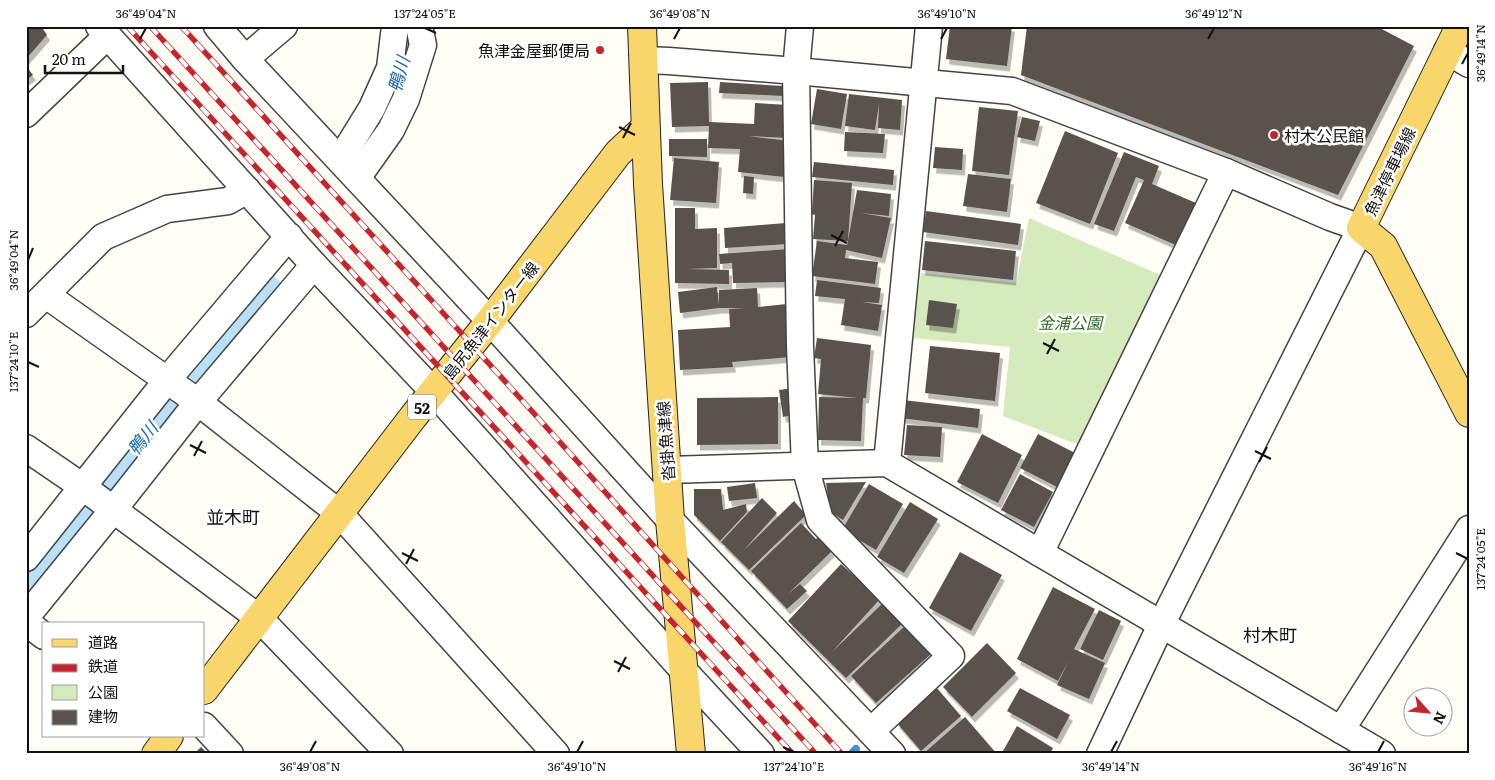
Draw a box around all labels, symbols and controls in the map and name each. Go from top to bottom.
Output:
text: 36°49'04"N [116,4,176,22]
text: 137°24'05"E [394,4,456,22]
text: 36°49'08"N [650,4,710,22]
text: 36°49'10"N [917,4,977,22]
text: 36°49'12"N [1185,4,1243,22]
text: 36°49'14"N [1471,24,1489,82]
place label: 魚津金屋郵便局 [478,38,590,62]
scale bar [45,42,122,74]
marker: 魚津金屋郵便局 [594,44,606,56]
text: 20 m [52,47,86,70]
water label: 鴨川 [380,51,416,95]
place label: 村木公民館 [1284,123,1364,147]
street label: 魚津停車場線 [1357,123,1421,219]
marker: 村木公民館 [1268,129,1280,141]
text: 36°49'04"N [4,230,22,290]
street label: 島尻魚津インター線 [436,256,544,384]
park label: 金浦公園 [1038,310,1104,334]
text: 137°24'10"E [4,331,22,392]
road number: 52 [408,394,436,420]
street label: 沓掛魚津線 [650,400,680,482]
water label: 鴨川 [120,414,165,460]
district label: 並木町 [206,503,260,530]
text: 137°24'05"E [1471,528,1489,590]
district label: 村木町 [1243,621,1297,648]
legend [42,622,205,738]
text: 道路 [88,630,118,653]
text: 鉄道 [88,654,118,677]
text: 公園 [88,680,118,703]
north arrow [1402,688,1452,738]
text: 建物 [88,704,118,727]
text: N [1429,709,1452,728]
text: 36°49'08"N [280,757,340,775]
text: 36°49'10"N [547,757,607,775]
text: 137°24'10"E [764,757,825,775]
text: 36°49'14"N [1082,757,1140,775]
text: 36°49'16"N [1349,757,1407,775]

